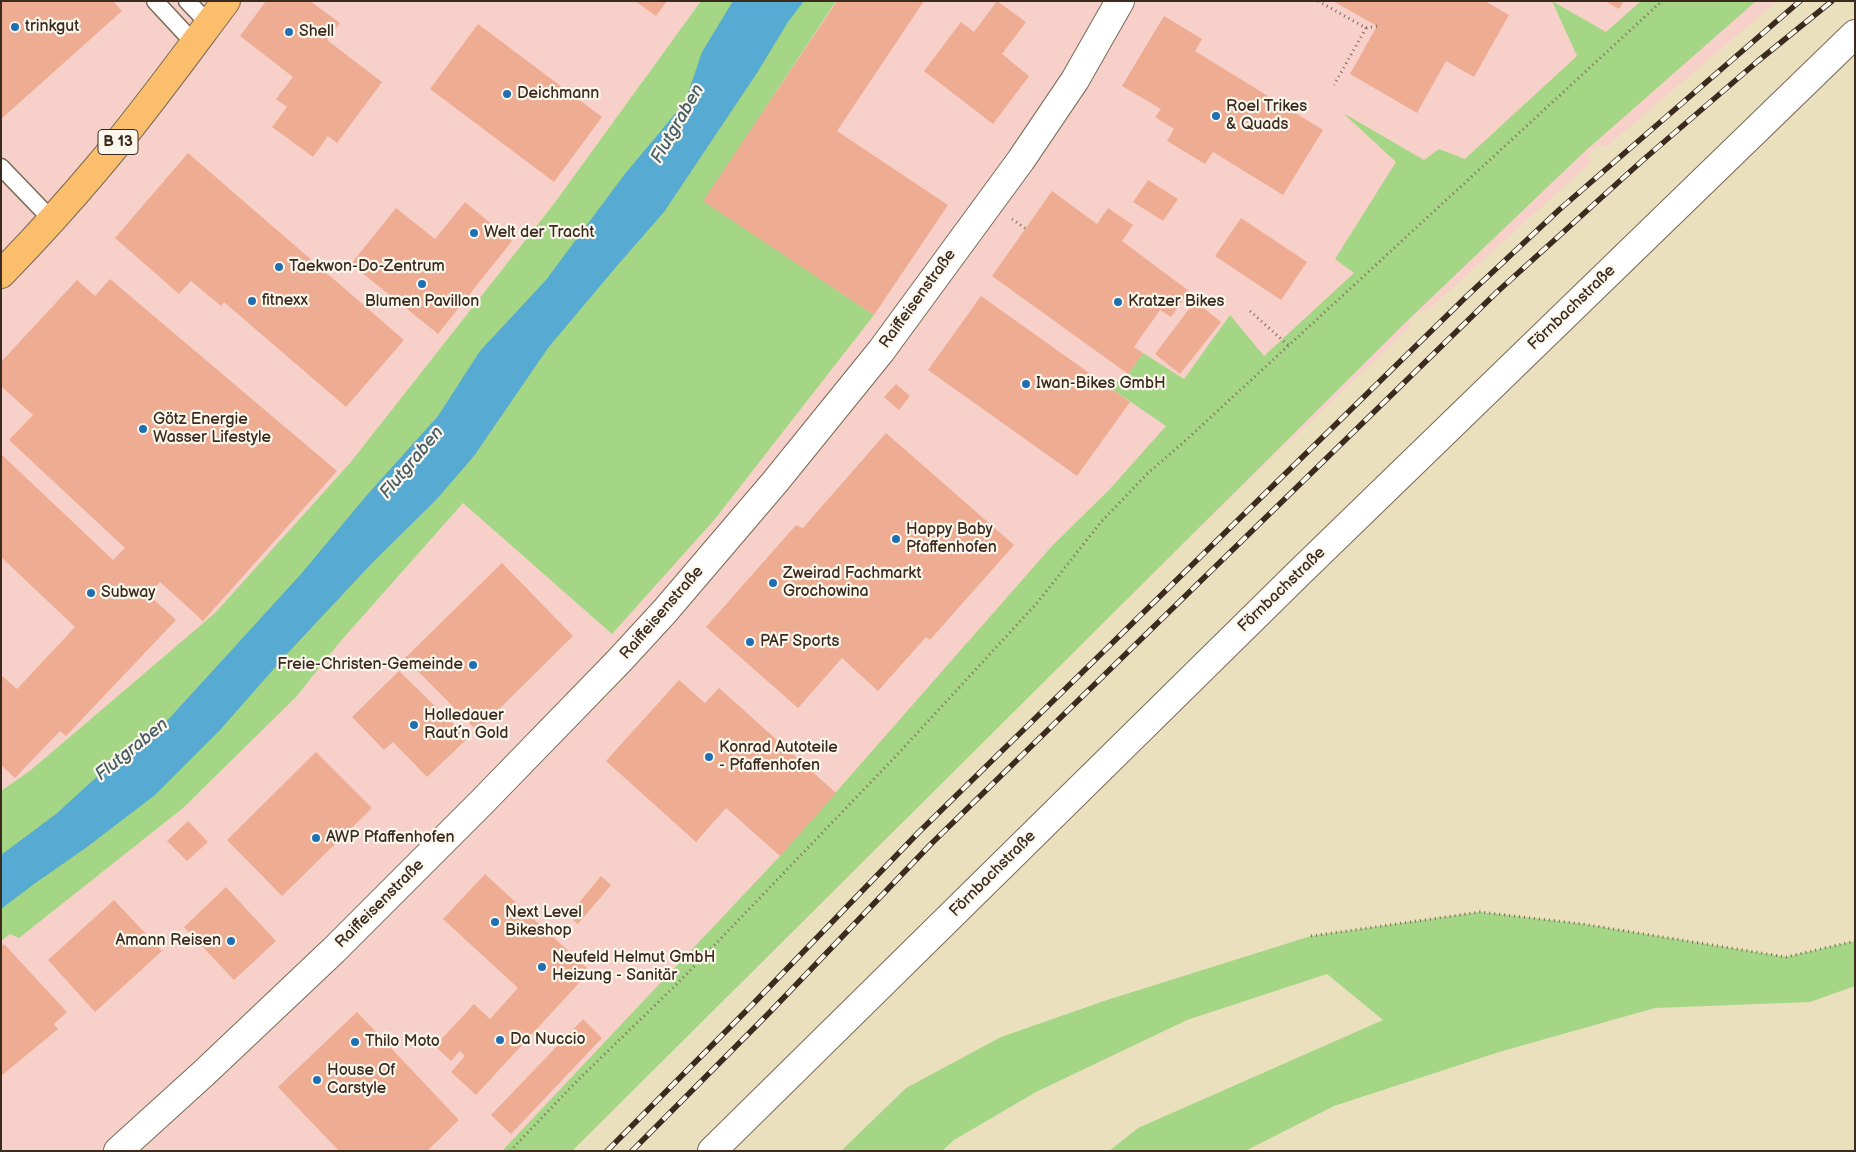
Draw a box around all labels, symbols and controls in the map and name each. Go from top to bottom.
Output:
place label: trinkgut [25,17,79,37]
marker: trinkgut [9,21,21,33]
place label: Shell [299,22,334,42]
marker: Shell [283,26,295,38]
water label: Flutgraben [647,81,709,167]
place label: Deichmann [517,84,599,104]
marker: Deichmann [501,88,513,100]
place label: Roel Trikes & Quads [1226,97,1307,135]
marker: Roel Trikes & Quads [1210,110,1222,122]
road number: B 13 [98,130,138,154]
place label: Welt der Tracht [484,223,594,243]
marker: Welt der Tracht [468,227,480,239]
street label: Raiffeisenstraße [876,246,960,352]
place label: Taekwon-Do-Zentrum [289,257,445,277]
marker: Taekwon-Do-Zentrum [273,261,285,273]
street label: Förnbachstraße [1524,261,1620,355]
marker: Blumen Pavillon [416,278,428,290]
place label: fitnexx [262,291,308,311]
place label: Blumen Pavillon [365,292,479,312]
place label: Kratzer Bikes [1128,292,1224,312]
marker: fitnexx [246,295,258,307]
marker: Kratzer Bikes [1112,296,1124,308]
place label: Iwan-Bikes GmbH [1036,374,1166,394]
marker: Iwan-Bikes GmbH [1020,378,1032,390]
place label: Götz Energie Wasser Lifestyle [153,410,271,448]
water label: Flutgraben [376,422,448,504]
marker: Götz Energie Wasser Lifestyle [137,423,149,435]
place label: Happy Baby Pfaffenhofen [906,520,997,558]
marker: Happy Baby Pfaffenhofen [890,533,902,545]
street label: Förnbachstraße [1234,543,1330,637]
street label: Raiffeisenstraße [616,562,708,664]
place label: Zweirad Fachmarkt Grochowina [783,564,921,602]
marker: Zweirad Fachmarkt Grochowina [767,577,779,589]
place label: Subway [101,583,155,603]
marker: Subway [85,587,97,599]
place label: PAF Sports [760,632,839,652]
marker: PAF Sports [744,636,756,648]
place label: Freie-Christen-Gemeinde [277,655,463,675]
marker: Freie-Christen-Gemeinde [467,659,479,671]
place label: Holledauer Raut´n Gold [424,706,508,744]
water label: Flutgraben [91,714,173,786]
marker: Holledauer Raut´n Gold [408,719,420,731]
place label: Konrad Autoteile - Pfaffenhofen [719,738,838,776]
marker: Konrad Autoteile - Pfaffenhofen [703,751,715,763]
street label: Förnbachstraße [946,827,1040,921]
place label: AWP Pfaffenhofen [326,828,455,848]
marker: AWP Pfaffenhofen [310,832,322,844]
street label: Raiffeisenstraße [332,856,428,952]
place label: Next Level Bikeshop [505,903,582,941]
marker: Next Level Bikeshop [489,916,501,928]
place label: Amann Reisen [116,931,221,951]
marker: Amann Reisen [225,935,237,947]
place label: Neufeld Helmut GmbH Heizung - Sanitär [552,948,715,986]
marker: Neufeld Helmut GmbH Heizung - Sanitär [536,961,548,973]
place label: Da Nuccio [510,1030,586,1050]
place label: Thilo Moto [365,1032,440,1052]
marker: Da Nuccio [494,1034,506,1046]
marker: Thilo Moto [349,1036,361,1048]
place label: House Of Carstyle [327,1061,395,1099]
marker: House Of Carstyle [311,1074,323,1086]

